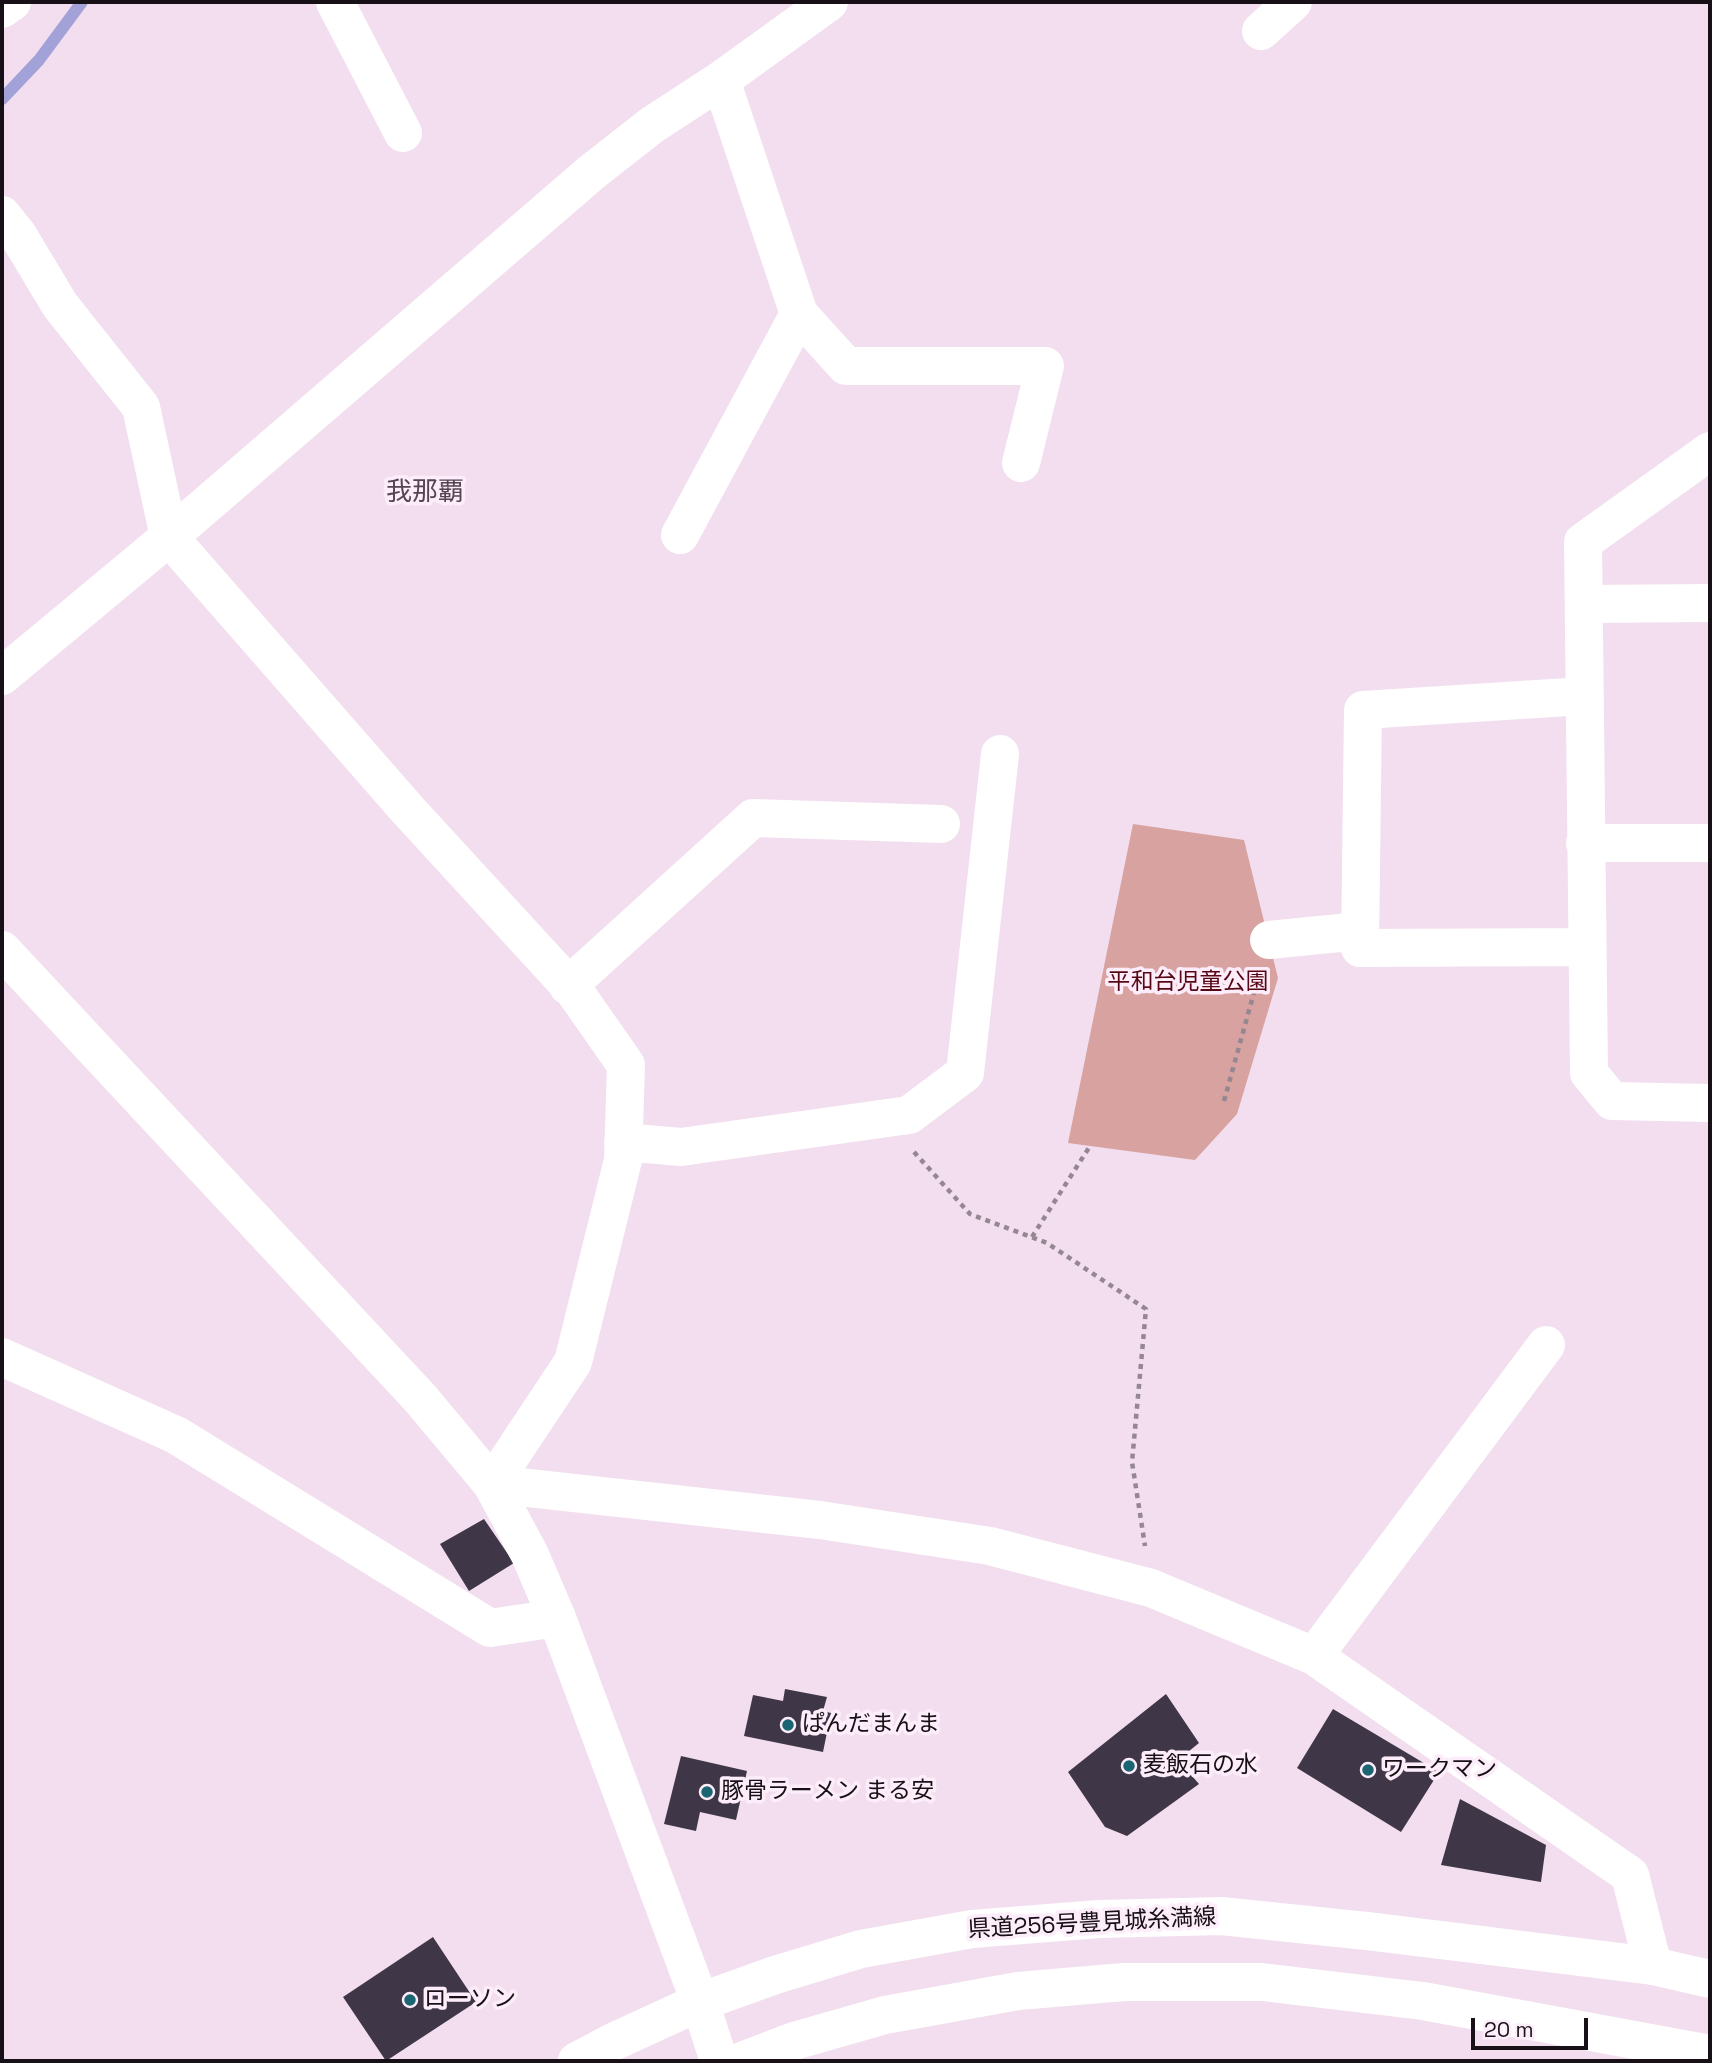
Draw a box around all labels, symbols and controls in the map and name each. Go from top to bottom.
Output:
district label: 我那覇 [386,477,464,509]
park label: 平和台児童公園 [1108,969,1268,997]
place label: ぱんだまんま [802,1711,940,1739]
marker: ぱんだまんま [780,1717,796,1733]
place label: 麦飯石の水 [1143,1752,1258,1780]
place label: ワークマン [1382,1756,1497,1784]
marker: 麦飯石の水 [1121,1758,1137,1774]
marker: ワークマン [1360,1762,1376,1778]
place label: 豚骨ラーメン まる安 [721,1778,934,1806]
marker: 豚骨ラーメン まる安 [699,1784,715,1800]
street label: 県道256号豊見城糸満線 [967,1904,1217,1944]
place label: ローソン [424,1986,516,2014]
marker: ローソン [402,1992,418,2008]
scale bar [1474,2004,1591,2048]
text: 20 m [1484,2016,1534,2043]

